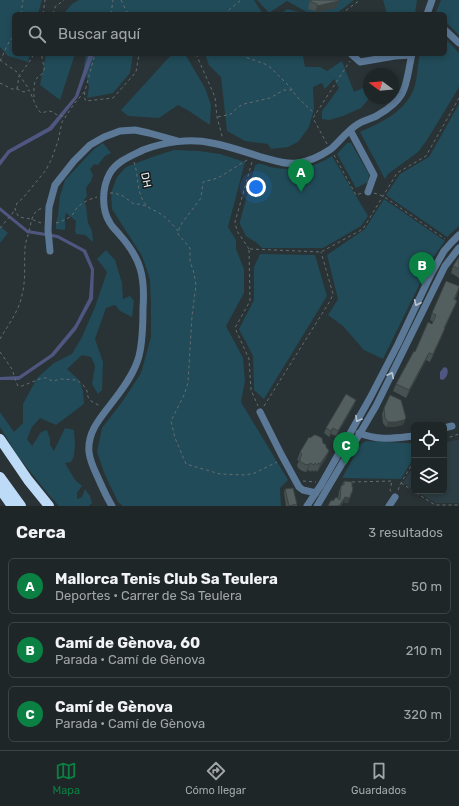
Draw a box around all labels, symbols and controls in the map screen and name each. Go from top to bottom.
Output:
search box [12,12,447,56]
icon: search [26,23,48,45]
text: Buscar aquí [58,25,140,43]
north arrow [363,68,399,104]
pin: A [288,159,314,192]
street label: DH [138,171,154,189]
your location [246,177,266,197]
pin: B [409,252,435,285]
one-way arrow [414,299,422,307]
one-way arrow [387,372,394,379]
one-way arrow [356,415,363,422]
map controls [411,422,447,494]
button: locate [411,422,447,458]
pin: C [333,432,359,465]
button: layers [411,458,447,494]
text: Cerca [16,522,66,542]
text: 3 resultados [368,525,443,540]
text: Mallorca Tenis Club Sa Teulera [55,570,278,588]
text: A [25,579,35,594]
text: 50 m [411,579,442,594]
text: Deportes · Carrer de Sa Teulera [55,588,242,603]
text: Camí de Gènova, 60 [55,634,200,652]
text: B [25,643,35,658]
text: 210 m [406,643,442,658]
text: Parada · Camí de Gènova [55,652,205,667]
text: Camí de Gènova [55,698,173,716]
text: C [25,707,35,722]
text: 320 m [404,707,442,722]
text: Parada · Camí de Gènova [55,716,205,731]
tab: Mapa [53,760,80,797]
tab: Cómo llegar [185,760,246,797]
tab: Guardados [351,760,406,797]

